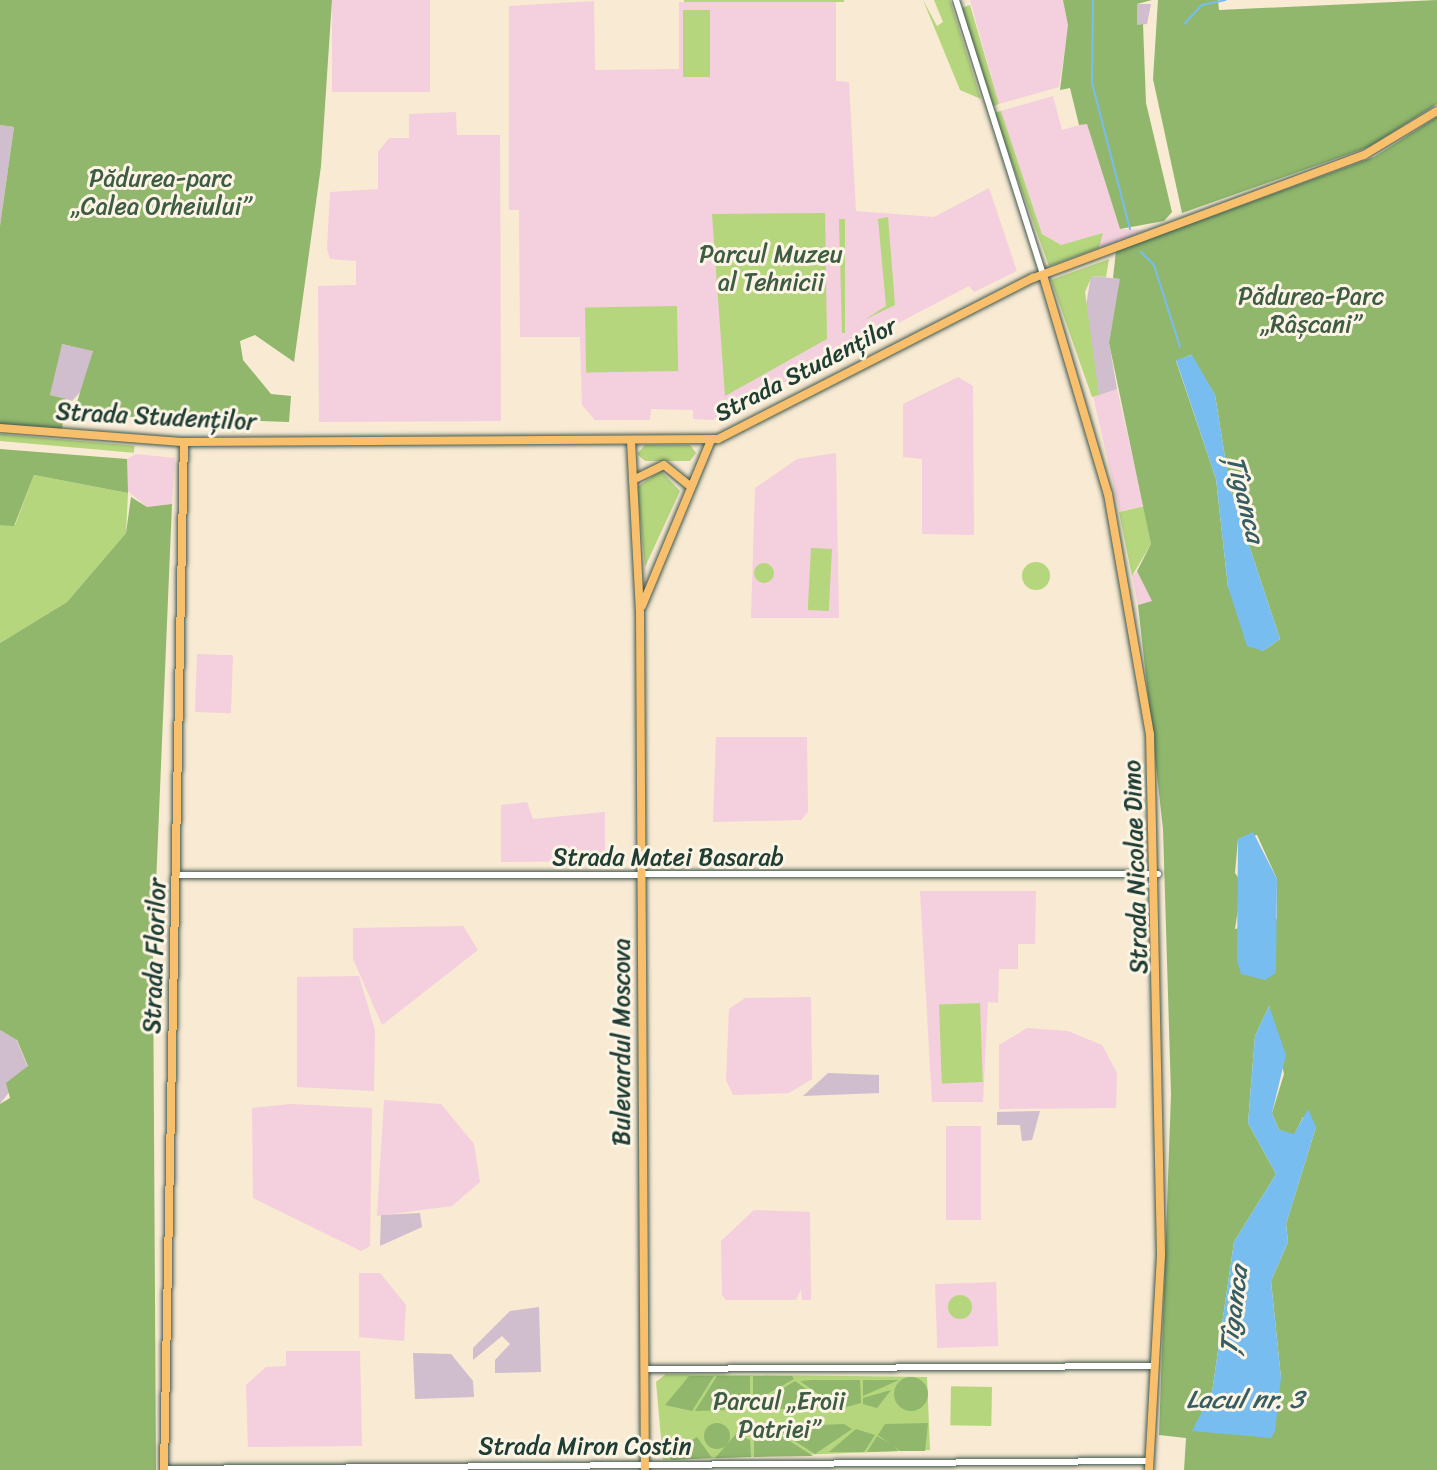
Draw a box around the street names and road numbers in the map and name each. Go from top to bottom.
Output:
street label: Strada Studenților [710,312,902,428]
street label: Strada Studenților [55,397,257,437]
street label: Strada Nicolae Dimo [1118,759,1154,975]
street label: Strada Matei Basarab [553,844,783,872]
street label: Strada Florilor [138,878,172,1034]
street label: Bulevardul Moscova [608,937,636,1147]
street label: Strada Miron Costin [478,1433,692,1461]

